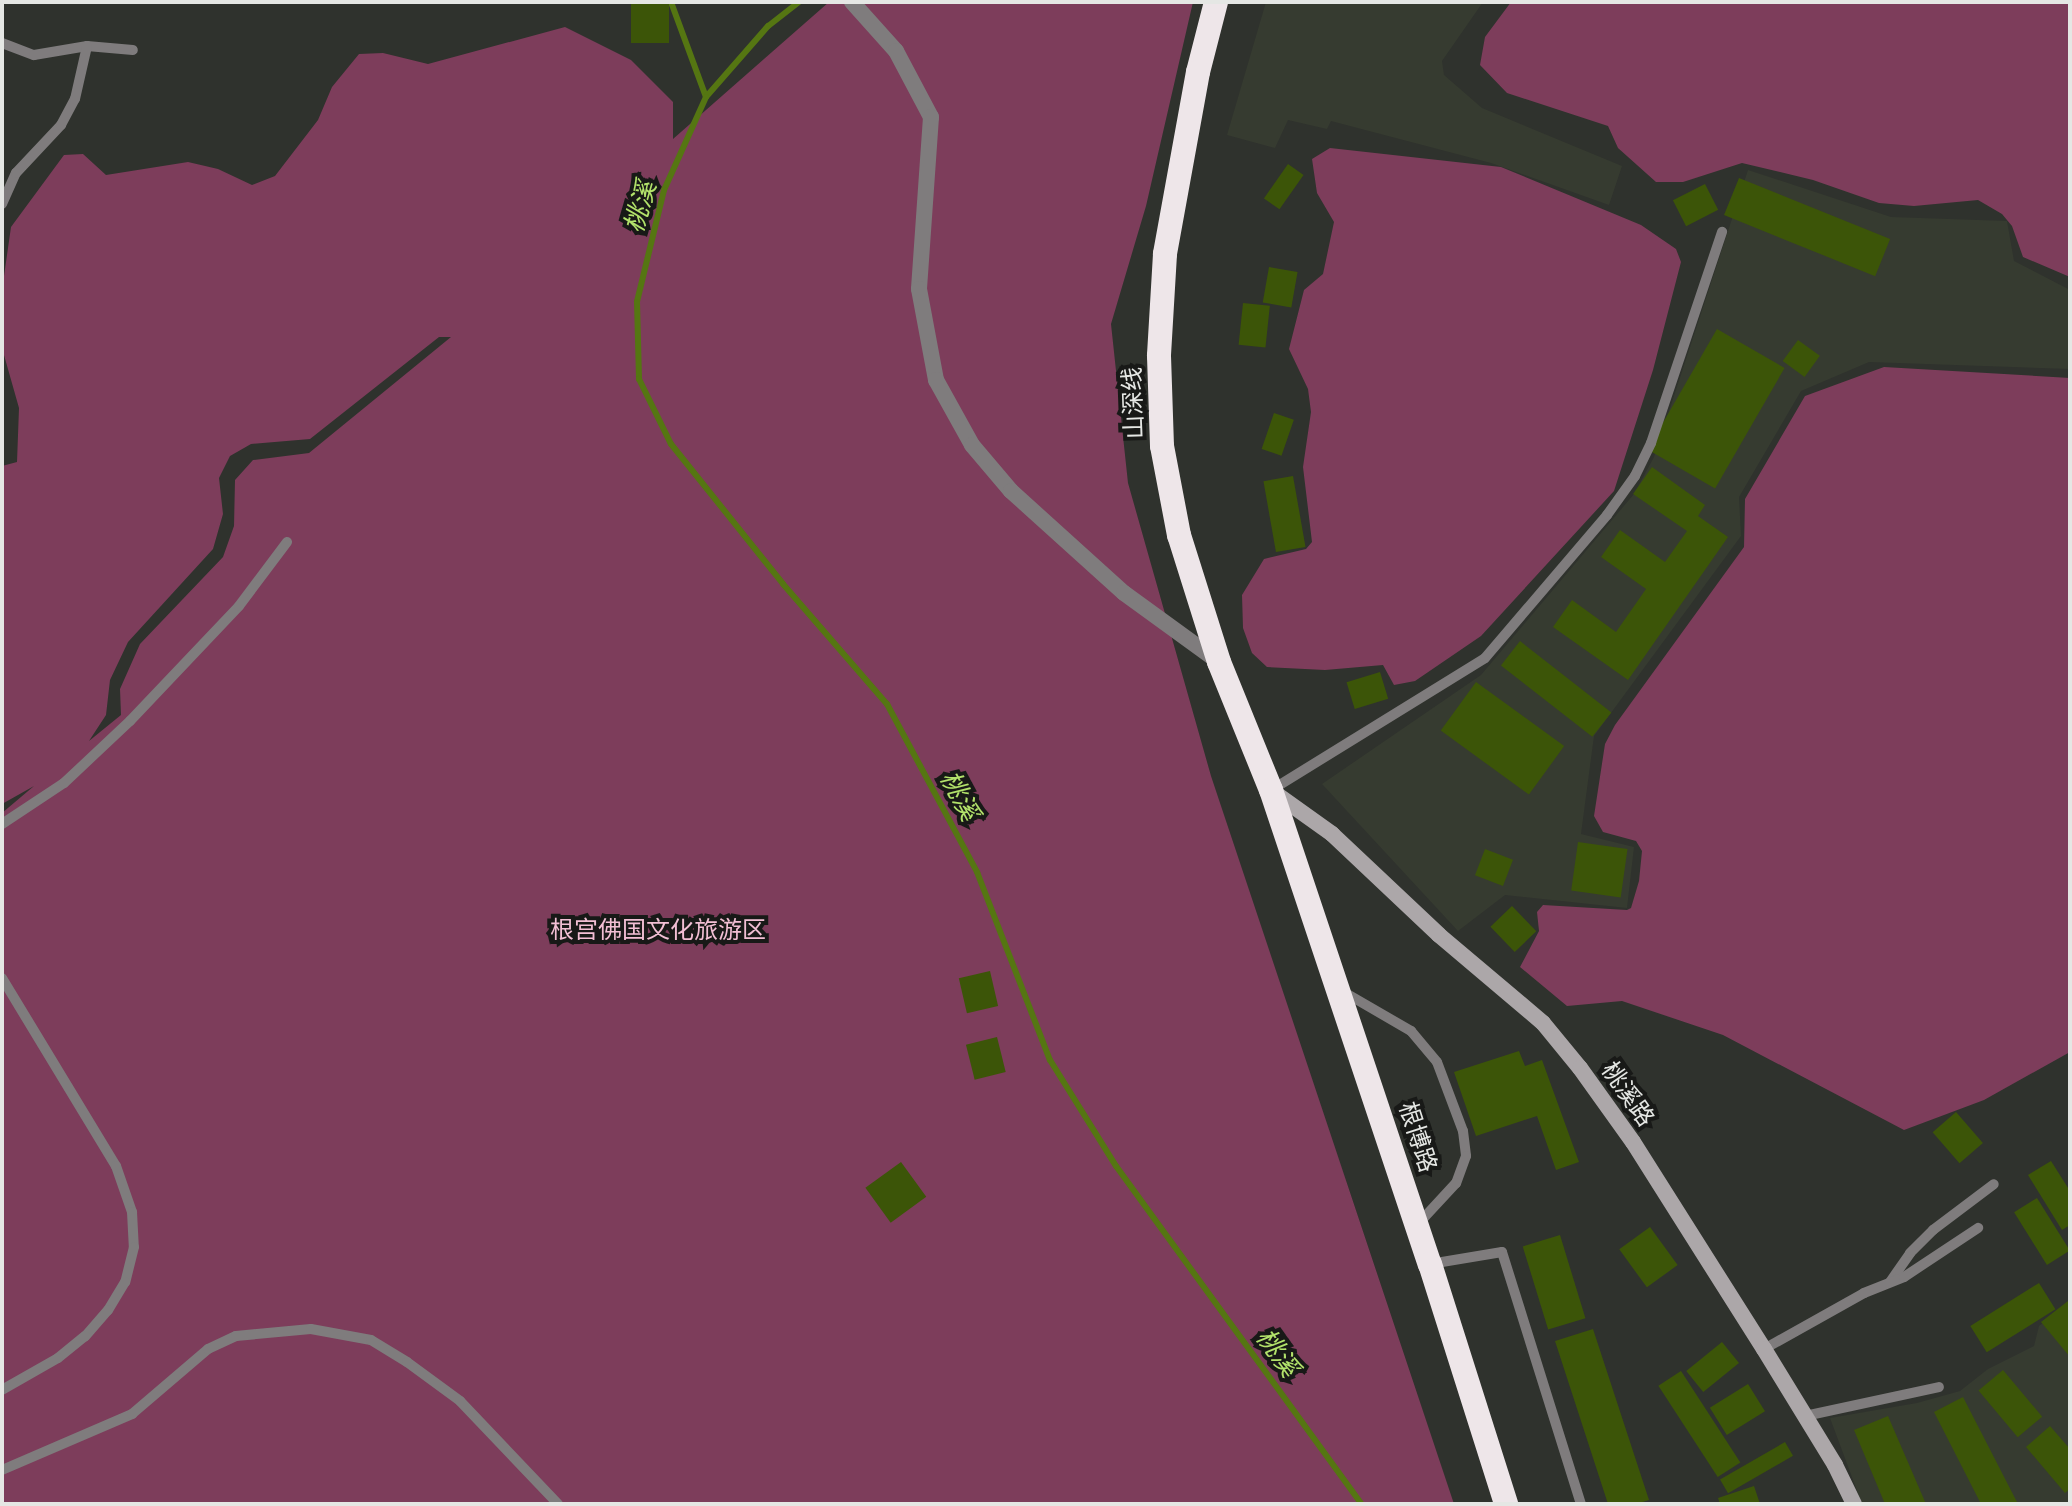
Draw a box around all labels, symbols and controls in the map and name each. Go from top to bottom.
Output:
water label: 桃溪 [619,178,663,236]
street label: 山深线 [1117,367,1149,439]
water label: 桃溪 [933,766,985,826]
park label: 根宫佛国文化旅游区 [550,916,766,944]
street label: 桃溪路 [1596,1056,1660,1132]
street label: 根博路 [1393,1098,1443,1176]
water label: 桃溪 [1249,1323,1305,1383]

